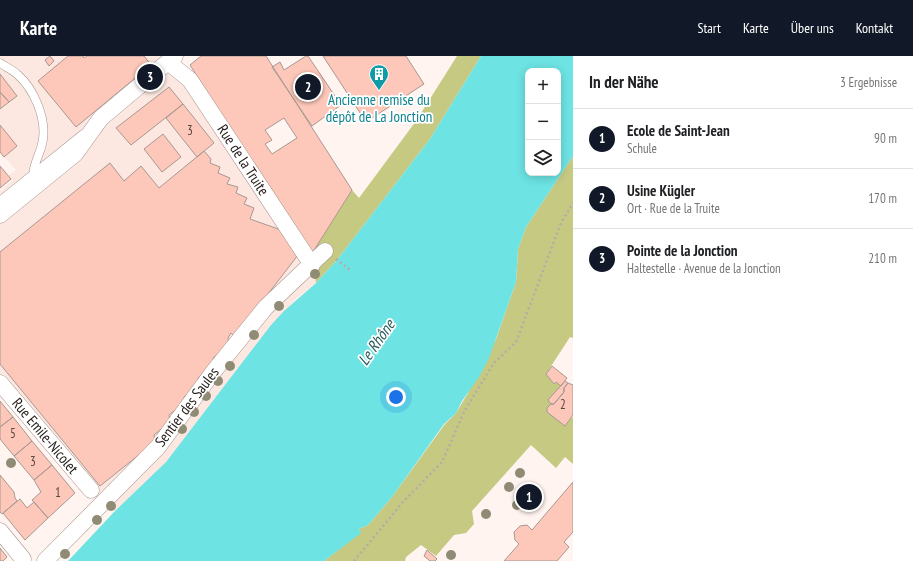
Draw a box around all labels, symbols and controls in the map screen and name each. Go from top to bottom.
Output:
text: Karte [20,16,57,40]
text: Start [697,19,721,37]
text: Karte [743,19,769,37]
text: Über uns [791,19,834,37]
text: Kontakt [856,19,893,37]
pin: 3 [137,62,163,92]
building icon: Ancienne remise du dépôt de La Jonction [368,63,390,91]
map controls [525,68,561,176]
button: + [525,68,561,104]
text: In der Nähe [589,71,659,93]
pin: 2 [295,72,321,102]
text: 3 Ergebnisse [840,74,897,91]
place label: Ancienne remise du dépôt de La Jonction [326,90,432,126]
button: − [525,104,561,140]
street label: Rue de la Truite [213,121,273,199]
text: Ecole de Saint-Jean [627,121,730,140]
house number: 3 [187,122,193,139]
text: 1 [599,130,605,147]
text: 90 m [874,130,897,147]
button: layers [525,140,561,176]
text: Schule [627,140,657,157]
text: Usine Kügler [627,181,695,200]
text: 2 [599,190,605,207]
text: 170 m [868,190,897,207]
text: Ort · Rue de la Truite [627,200,720,217]
text: Pointe de la Jonction [627,241,738,260]
text: 3 [599,250,605,267]
text: 210 m [868,250,897,267]
text: Haltestelle · Avenue de la Jonction [627,260,781,277]
water label: Le Rhône [353,314,400,369]
street label: Sentier des Saules [151,363,223,450]
your location [386,387,406,407]
street label: Rue Emile-Nicolet [8,394,83,478]
house number: 2 [560,396,566,413]
house number: 5 [10,425,16,442]
house number: 3 [30,453,36,470]
pin: 1 [516,482,542,512]
house number: 1 [55,484,61,501]

